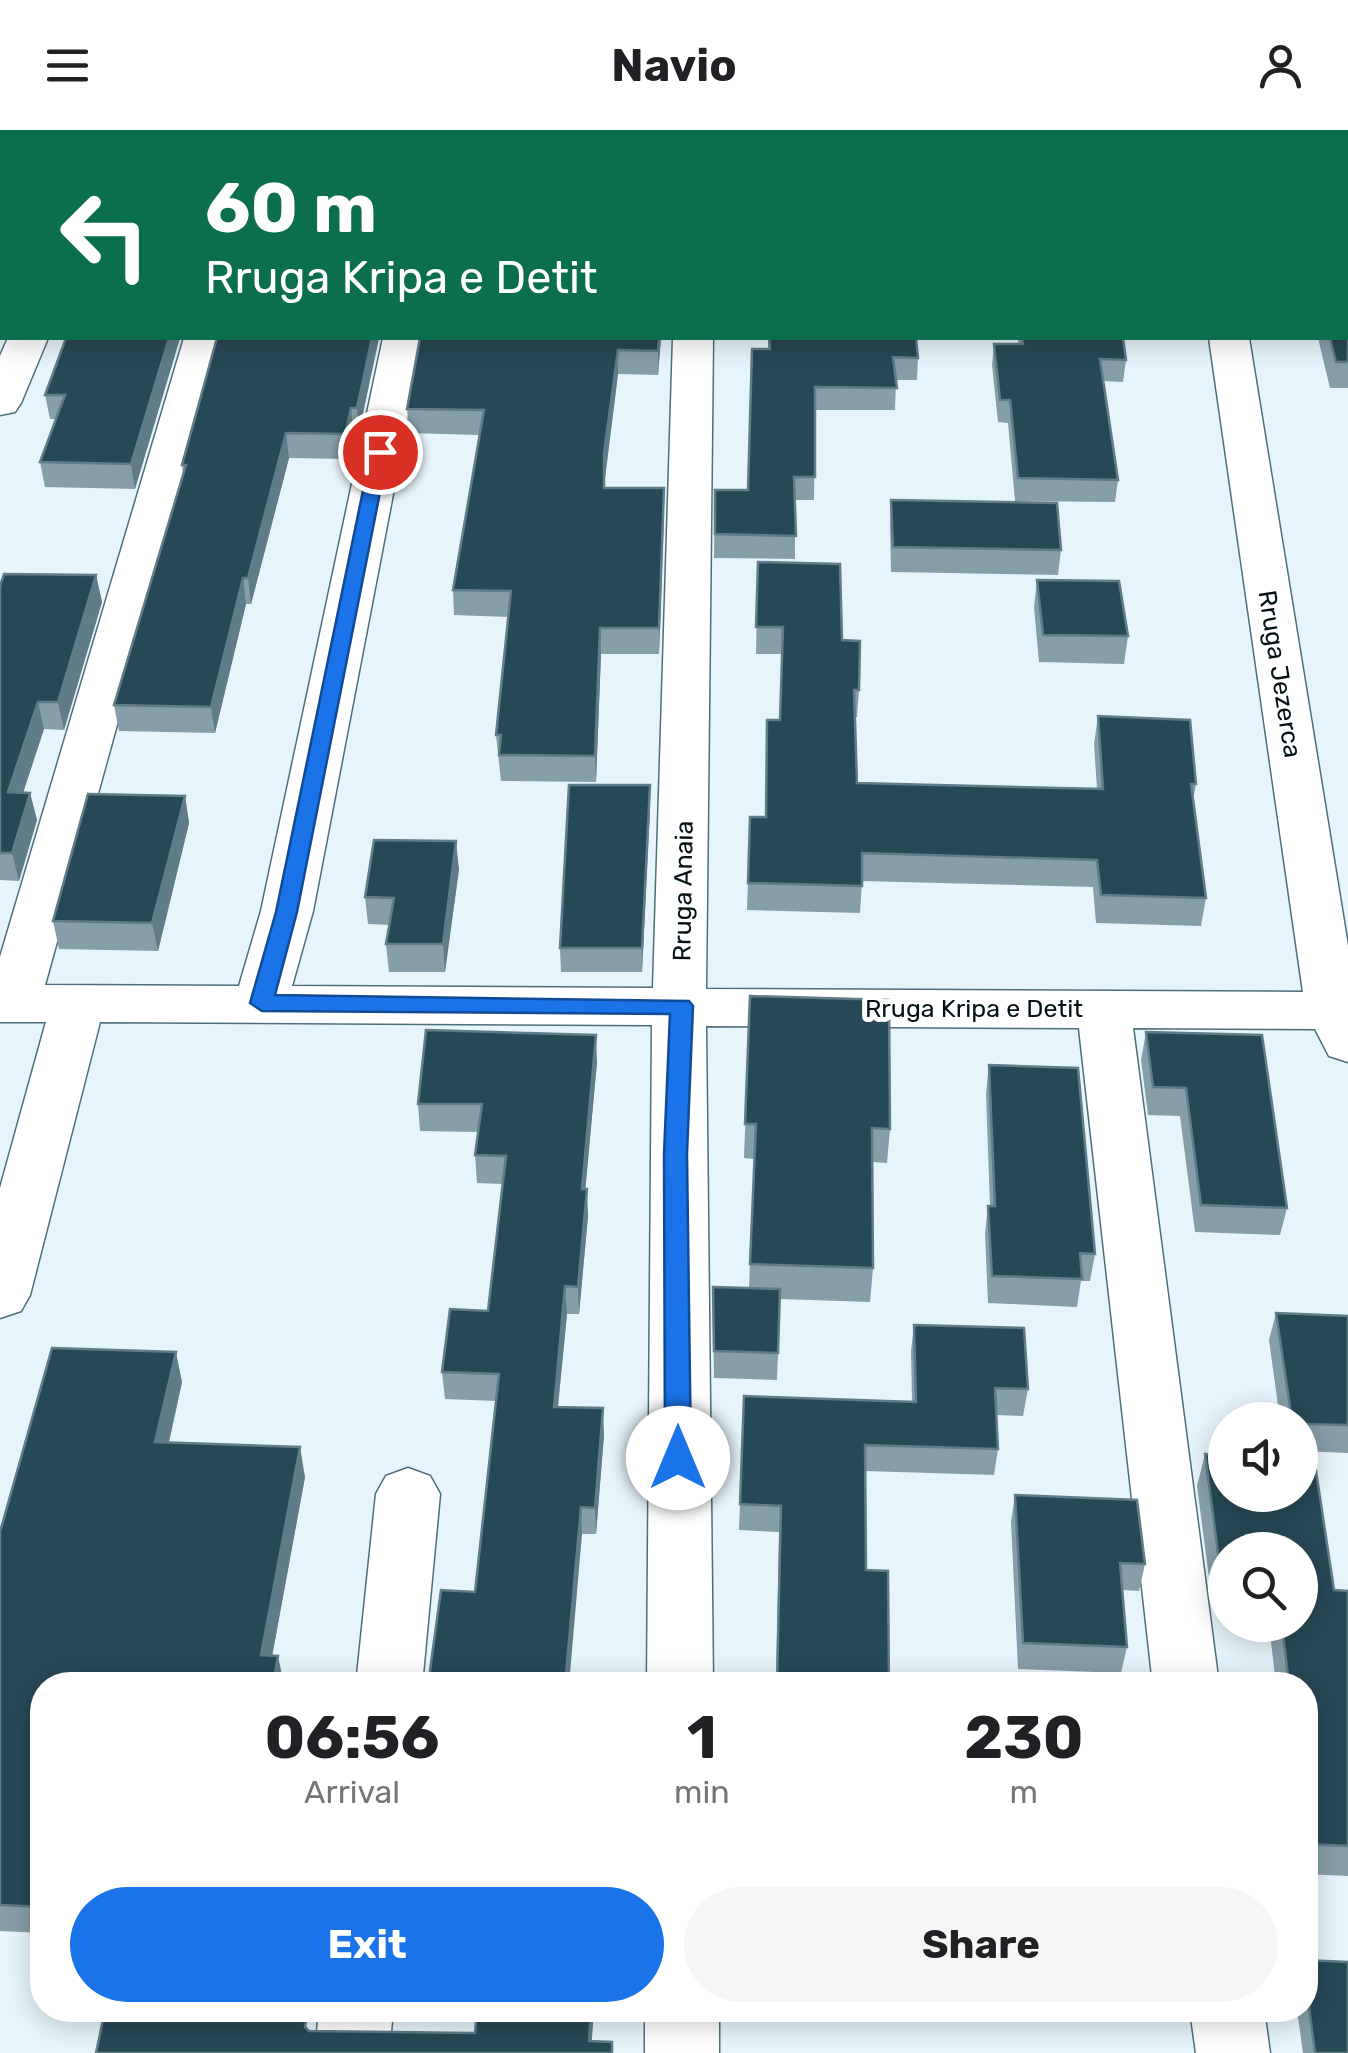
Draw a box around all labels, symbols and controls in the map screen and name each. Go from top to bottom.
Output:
icon: menu [40,38,95,93]
icon: person [1253,38,1308,93]
text: Navio [611,39,737,92]
text: 60 m [205,167,377,250]
icon: left [40,170,170,300]
text: Rruga Kripa e Detit [205,251,597,304]
pin [338,410,423,495]
icon: arrive [353,425,408,480]
street label: Rruga Jezerca [1252,588,1308,760]
street label: Rruga Anaia [667,820,699,962]
street label: Rruga Kripa e Detit [865,994,1083,1023]
map controls [1208,1402,1318,1642]
button: sound [1208,1402,1318,1512]
position arrow [626,1406,730,1510]
button: search [1208,1532,1318,1642]
text: 06:56 [264,1702,440,1773]
text: 1 [687,1702,717,1773]
text: 230 [964,1702,1084,1773]
text: Arrival [304,1773,400,1811]
text: min [674,1773,730,1811]
text: m [1010,1773,1038,1811]
button: Exit [70,1887,664,2002]
button: Share [684,1887,1278,2002]

